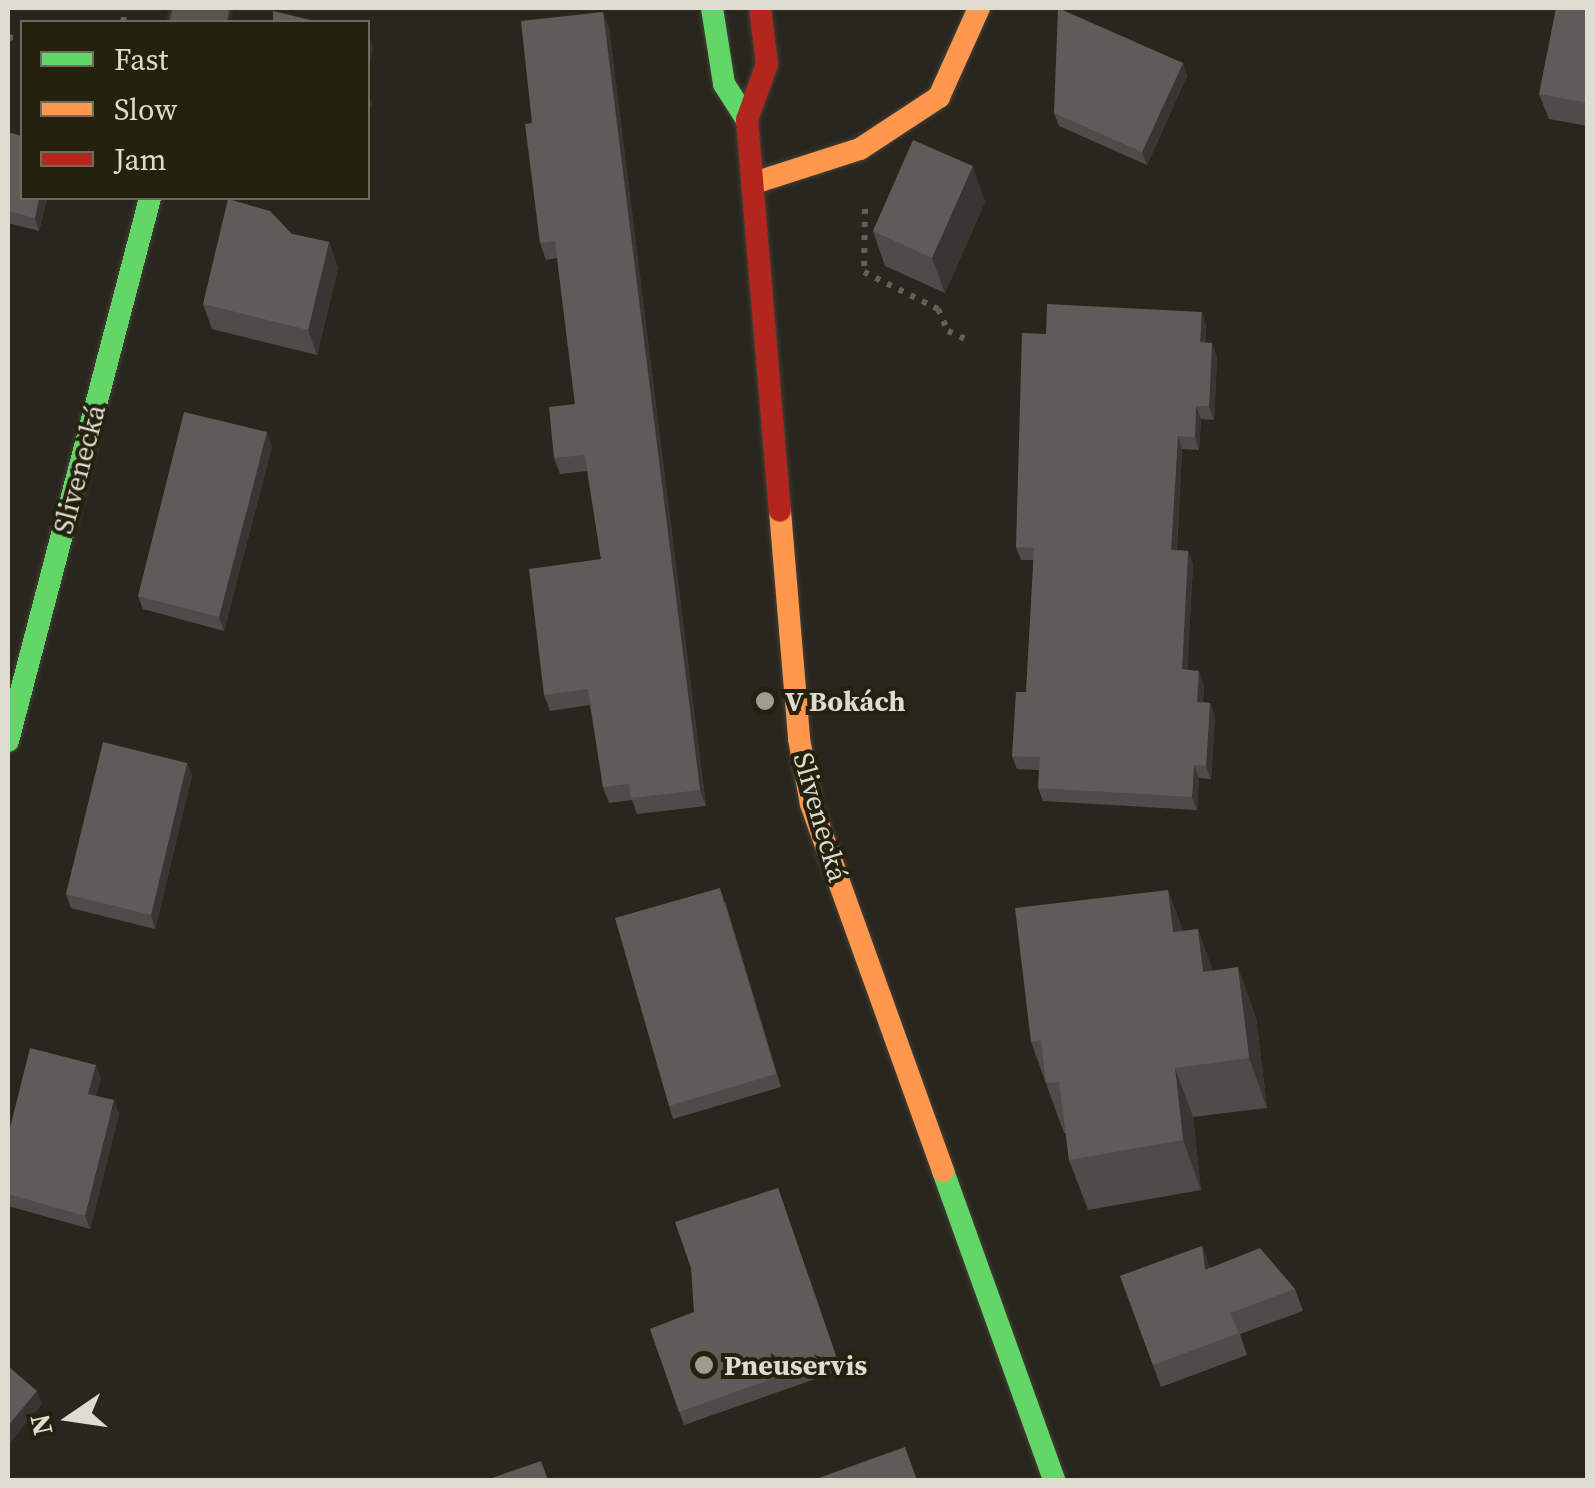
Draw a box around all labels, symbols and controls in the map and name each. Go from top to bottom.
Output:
legend [20,20,370,200]
text: Fast [114,39,168,80]
text: Slow [114,89,177,130]
text: Jam [114,139,167,180]
street label: Slivenecká [46,401,112,537]
place label: V Bokách [785,684,906,718]
marker: V Bokách [754,690,776,712]
street label: Slivenecká [787,749,855,885]
place label: Pneuservis [724,1348,867,1382]
marker: Pneuservis [693,1354,715,1376]
north arrow [20,1368,120,1468]
text: N [20,1411,62,1439]

